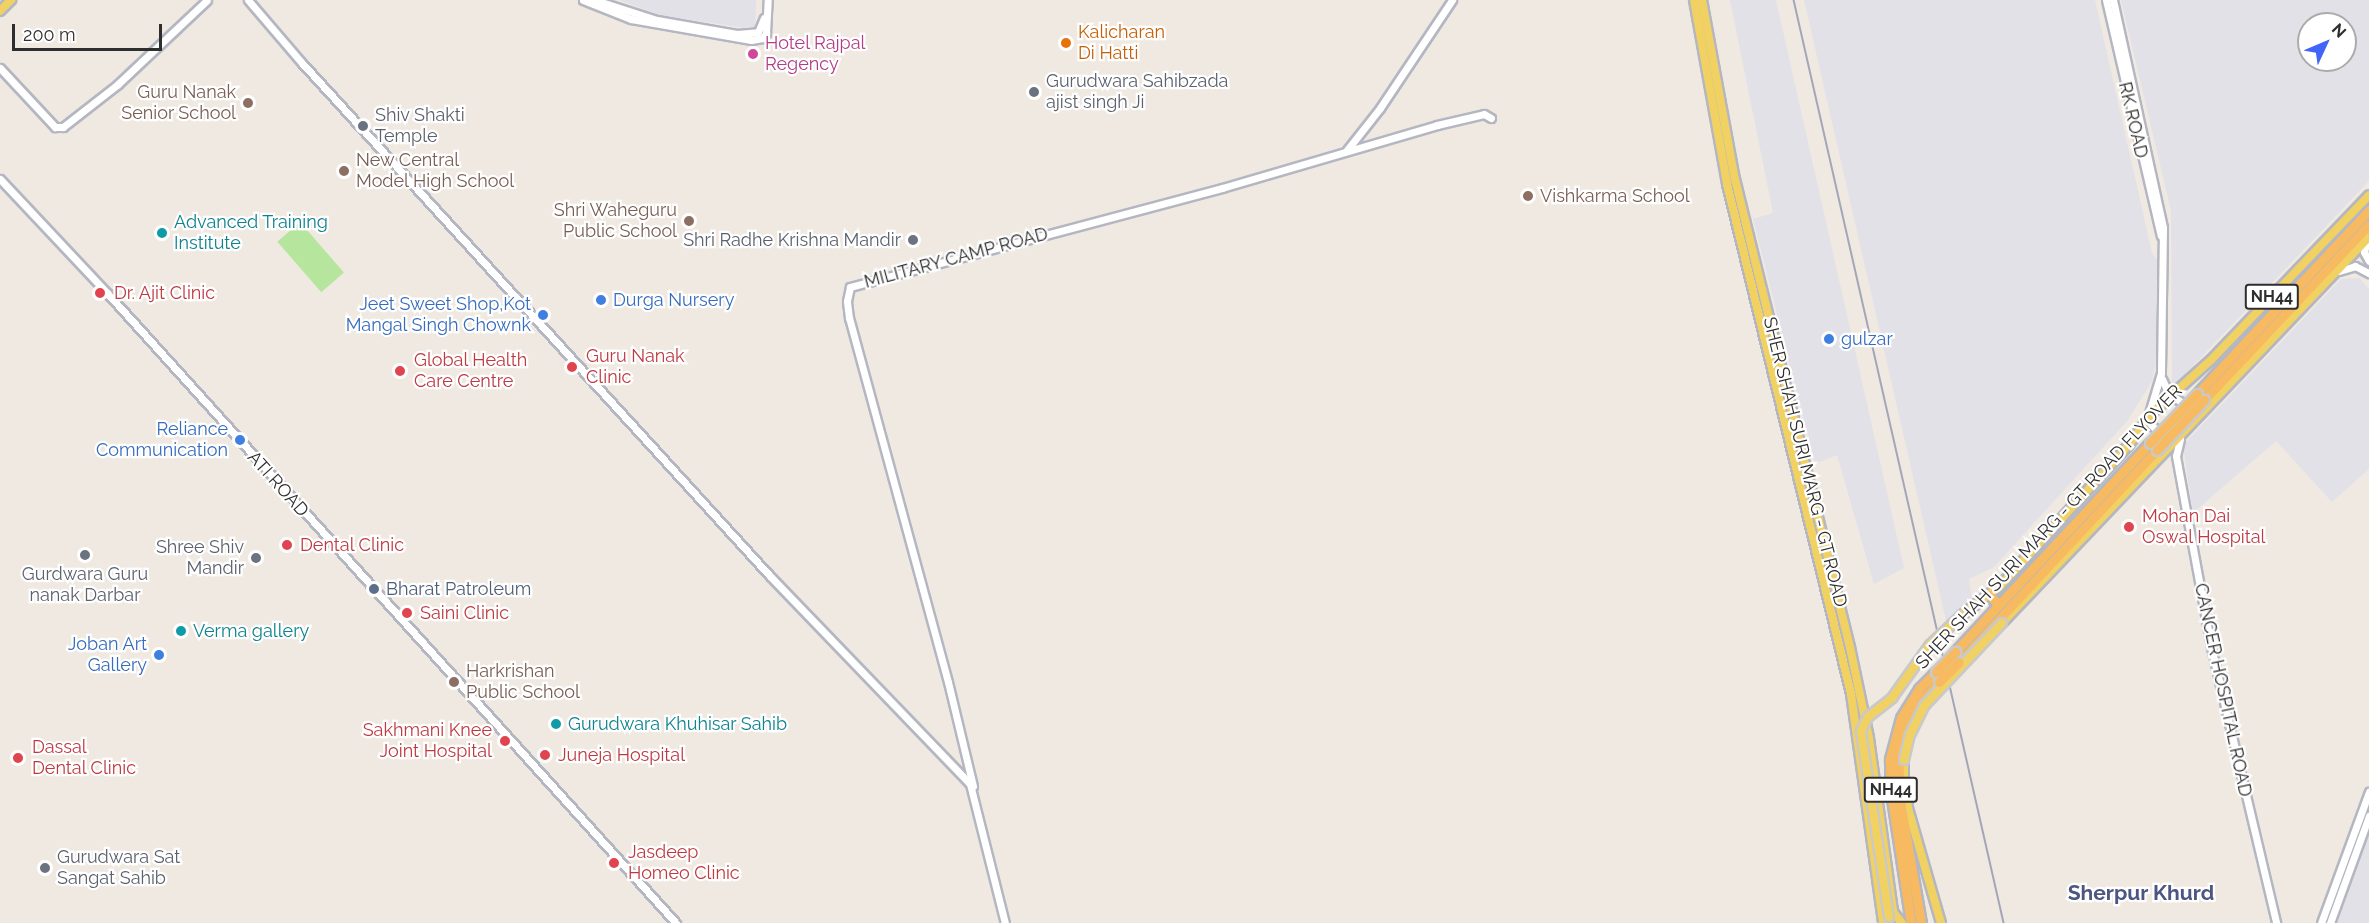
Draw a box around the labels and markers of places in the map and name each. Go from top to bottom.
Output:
place label: Kalicharan Di Hatti [1078,22,1165,64]
place label: Hotel Rajpal Regency [765,33,866,76]
marker: Kalicharan Di Hatti [1059,36,1073,50]
marker: Hotel Rajpal Regency [746,47,760,61]
place label: Gurudwara Sahibzada ajist singh Ji [1046,71,1228,113]
place label: Guru Nanak Senior School [121,82,236,124]
marker: Gurudwara Sahibzada ajist singh Ji [1027,85,1041,99]
marker: Guru Nanak Senior School [241,96,255,110]
place label: Shiv Shakti Temple [375,105,465,148]
marker: Shiv Shakti Temple [356,119,370,133]
place label: New Central Model High School [356,150,515,192]
marker: New Central Model High School [337,164,351,178]
place label: Vishkarma School [1540,185,1690,207]
marker: Vishkarma School [1521,189,1535,203]
place label: Shri Waheguru Public School [553,200,677,242]
place label: Advanced Training Institute [174,212,328,254]
marker: Shri Waheguru Public School [682,214,696,228]
marker: Advanced Training Institute [155,226,169,240]
place label: Shri Radhe Krishna Mandir [683,229,901,251]
marker: Shri Radhe Krishna Mandir [906,233,920,247]
place label: Dr. Ajit Clinic [114,282,216,304]
marker: Dr. Ajit Clinic [91,284,109,302]
place label: Durga Nursery [613,289,734,311]
marker: Durga Nursery [594,293,608,307]
place label: Jeet Sweet Shop,Kot Mangal Singh Chownk [345,294,531,336]
marker: Jeet Sweet Shop,Kot Mangal Singh Chownk [536,308,550,322]
place label: gulzar [1841,328,1893,350]
marker: gulzar [1822,332,1836,346]
place label: Guru Nanak Clinic [586,346,685,388]
place label: Global Health Care Centre [414,350,528,392]
marker: Guru Nanak Clinic [563,358,581,376]
marker: Global Health Care Centre [391,362,409,380]
place label: Reliance Communication [96,419,228,462]
marker: Reliance Communication [233,433,247,447]
place label: Mohan Dai Oswal Hospital [2142,506,2266,548]
marker: Mohan Dai Oswal Hospital [2120,518,2138,536]
place label: Dental Clinic [300,534,405,556]
marker: Dental Clinic [278,536,296,554]
place label: Shree Shiv Mandir [156,537,244,580]
marker: Gurdwara Guru nanak Darbar [78,548,92,562]
marker: Shree Shiv Mandir [249,551,263,565]
place label: Gurdwara Guru nanak Darbar [22,564,148,606]
place label: Bharat Patroleum [386,578,531,600]
marker: Bharat Patroleum [367,582,381,596]
place label: Saini Clinic [420,602,509,624]
marker: Saini Clinic [398,604,416,622]
place label: Verma gallery [193,620,309,642]
marker: Verma gallery [174,624,188,638]
place label: Joban Art Gallery [67,634,147,676]
marker: Joban Art Gallery [152,648,166,662]
place label: Harkrishan Public School [466,661,580,704]
marker: Harkrishan Public School [447,675,461,689]
place label: Gurudwara Khuhisar Sahib [568,713,788,735]
marker: Gurudwara Khuhisar Sahib [549,717,563,731]
place label: Sakhmani Knee Joint Hospital [363,720,492,762]
marker: Sakhmani Knee Joint Hospital [496,732,514,750]
place label: Dassal Dental Clinic [32,737,137,780]
place label: Juneja Hospital [558,744,685,766]
marker: Juneja Hospital [536,746,554,764]
marker: Dassal Dental Clinic [9,749,27,767]
place label: Jasdeep Homeo Clinic [628,842,740,884]
place label: Gurudwara Sat Sangat Sahib [57,847,180,890]
marker: Jasdeep Homeo Clinic [605,854,623,872]
marker: Gurudwara Sat Sangat Sahib [38,861,52,875]

